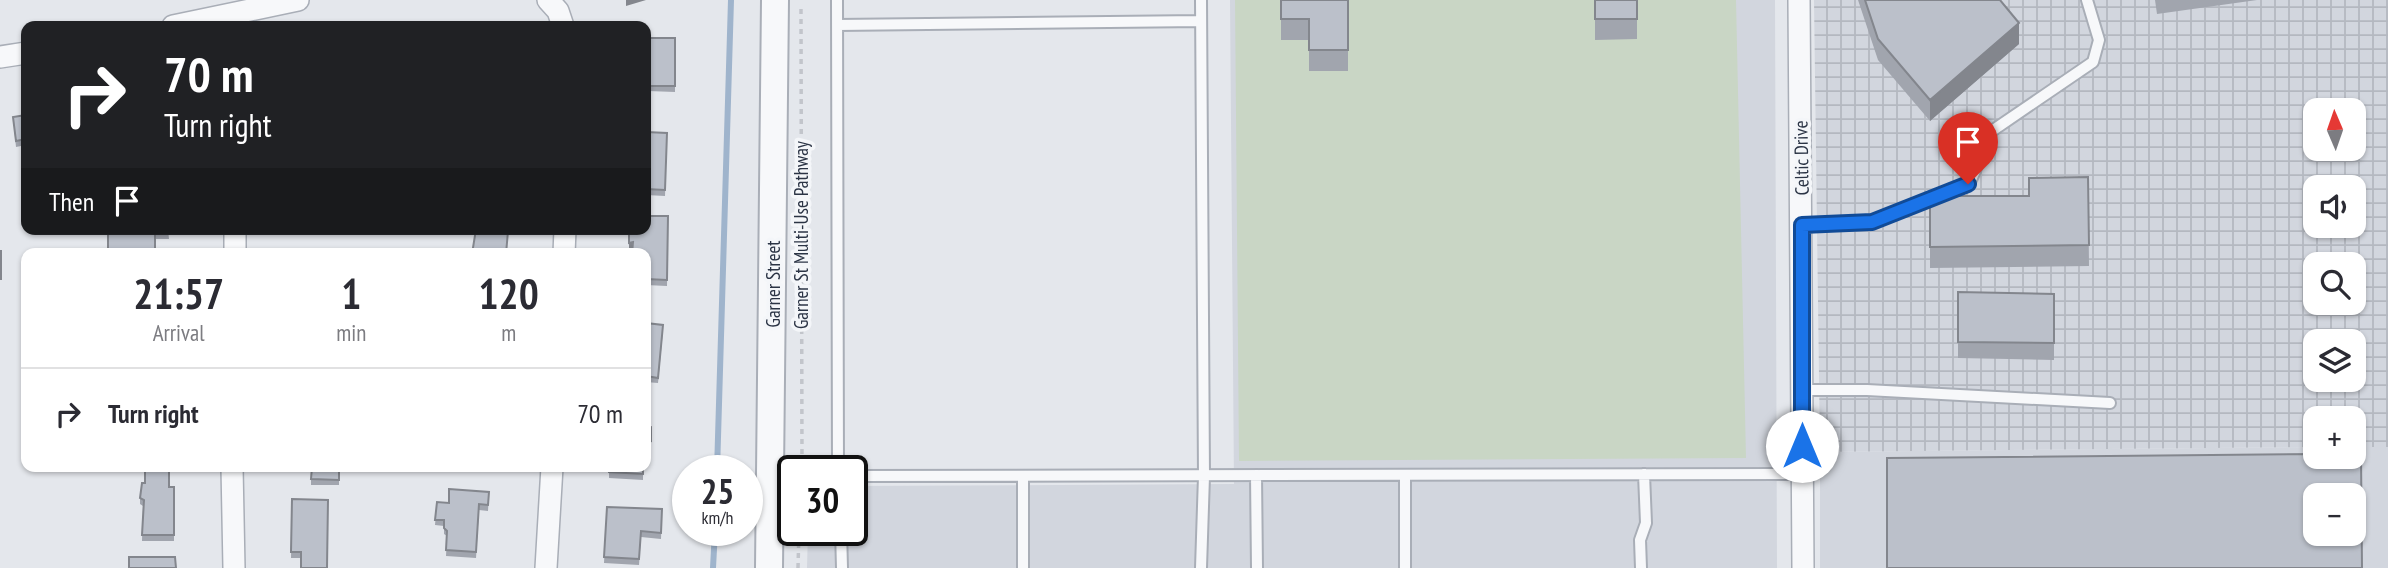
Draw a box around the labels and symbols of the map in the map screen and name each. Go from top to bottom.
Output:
north arrow [2303,98,2366,161]
pin [1938,112,1998,184]
street label: Celtic Drive [1788,120,1814,196]
street label: Garner St Multi-Use Pathway [789,140,813,329]
street label: Garner Street [761,240,785,327]
position arrow [1765,409,1839,483]
speed limit sign: 30 [777,455,868,546]

